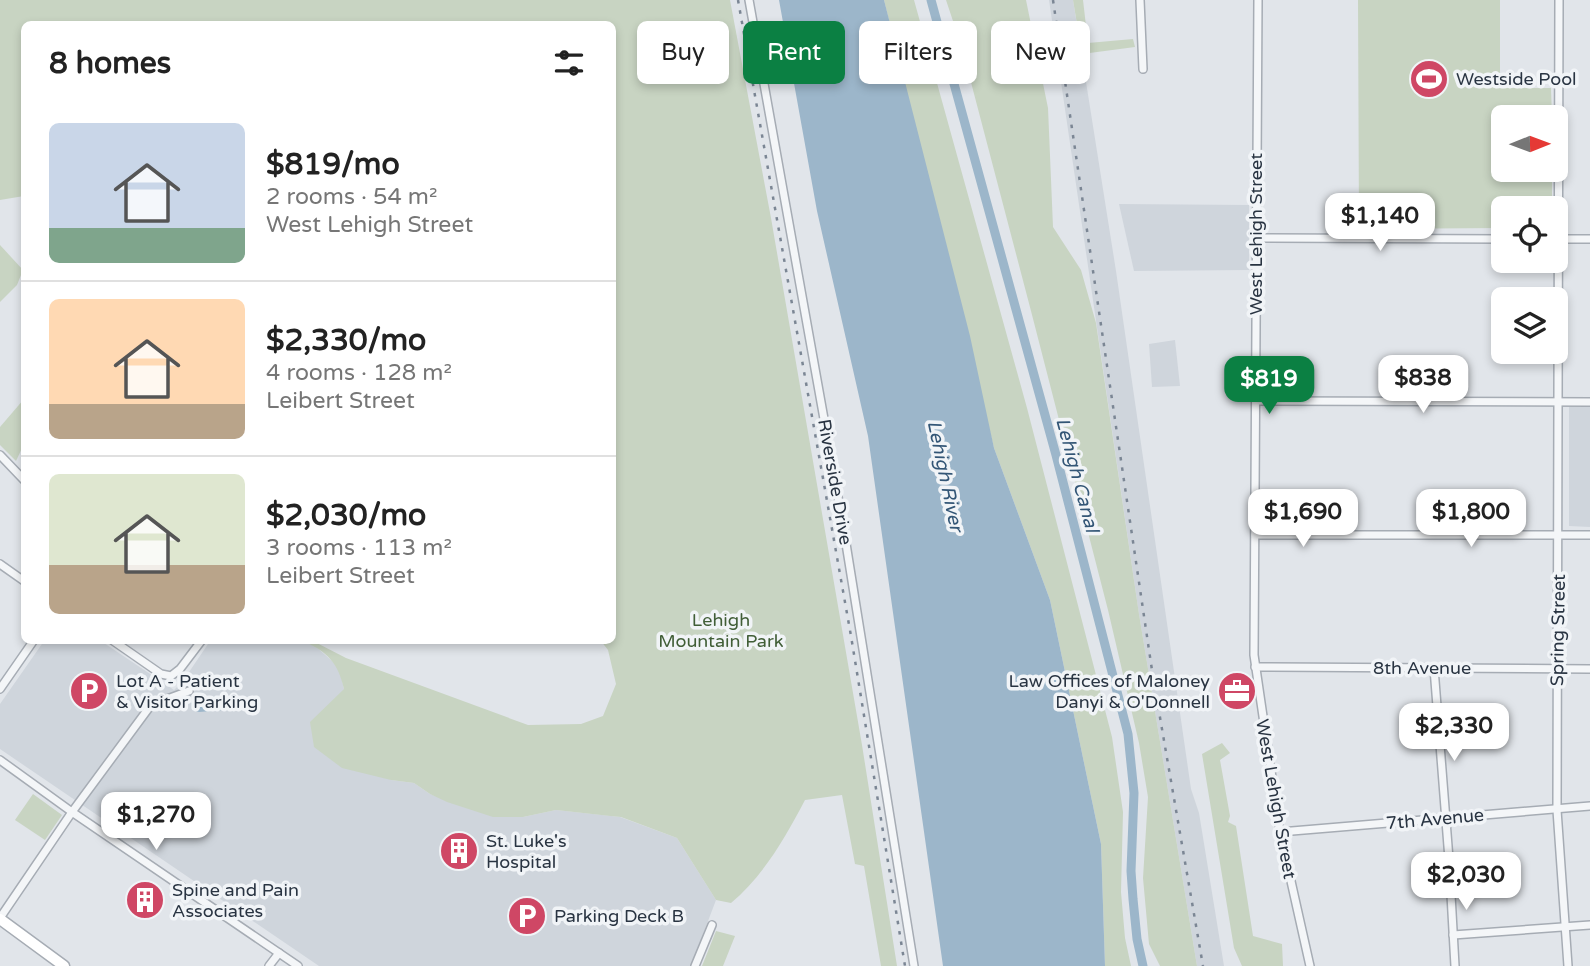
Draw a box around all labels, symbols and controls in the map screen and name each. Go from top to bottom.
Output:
chip: Buy [637,21,729,84]
chip: Rent [743,21,845,84]
chip: Filters [859,21,977,84]
chip: New [991,21,1090,84]
icon: filters [550,44,588,82]
text: 8 homes [49,45,171,82]
sports icon: Westside Pool [1408,58,1450,100]
place label: Westside Pool [1456,68,1577,90]
north arrow [1491,105,1568,182]
map controls [1491,105,1568,364]
text: $819/mo [266,146,400,183]
icon: home [105,151,189,235]
street label: West Lehigh Street [1245,153,1267,315]
text: 2 rooms · 54 m² [266,183,437,211]
pin: $1,140 [1323,194,1437,253]
button: locate [1491,196,1568,273]
text: $1,140 [1341,202,1419,230]
text: West Lehigh Street [266,211,473,239]
button: layers [1491,287,1568,364]
text: $2,330/mo [266,322,426,359]
icon: home [105,327,189,411]
pin: $819 [1228,356,1310,416]
pin: $838 [1382,356,1464,415]
text: 4 rooms · 128 m² [266,359,452,387]
text: $838 [1394,364,1452,392]
text: $819 [1240,365,1298,393]
text: Leibert Street [266,387,415,415]
water label: Lehigh Canal [1051,415,1103,537]
street label: Riverside Drive [813,417,857,547]
water label: Lehigh River [923,419,968,536]
pin: $1,690 [1246,490,1360,549]
pin: $1,800 [1414,490,1528,549]
text: $2,030/mo [266,497,426,534]
text: $1,690 [1264,498,1342,526]
text: $1,800 [1432,498,1510,526]
icon: home [105,502,189,586]
text: 3 rooms · 113 m² [266,534,452,562]
text: Leibert Street [266,562,415,590]
street label: Spring Street [1546,574,1570,686]
park label: Lehigh Mountain Park [658,609,784,652]
street label: 8th Avenue [1373,657,1471,679]
parking icon: Lot A - Patient & Visitor Parking [68,670,110,712]
place label: Lot A - Patient & Visitor Parking [116,670,258,713]
place label: Law Offices of Maloney Danyi & O'Donnell [1008,670,1210,713]
office icon: Law Offices of Maloney Danyi & O'Donnell [1216,670,1258,712]
pin: $2,330 [1397,704,1511,763]
text: $2,330 [1415,712,1493,740]
street label: West Lehigh Street [1251,717,1301,881]
pin: $1,270 [99,792,213,852]
text: $1,270 [117,801,195,829]
street label: 7th Avenue [1385,804,1485,834]
building icon: St. Luke's Hospital [438,830,480,872]
place label: St. Luke's Hospital [486,830,567,873]
pin: $2,030 [1409,852,1523,912]
text: $2,030 [1427,861,1505,889]
building icon: Spine and Pain Associates [124,879,166,921]
place label: Spine and Pain Associates [172,879,299,922]
parking icon: Parking Deck B [506,895,548,937]
place label: Parking Deck B [554,905,684,927]

